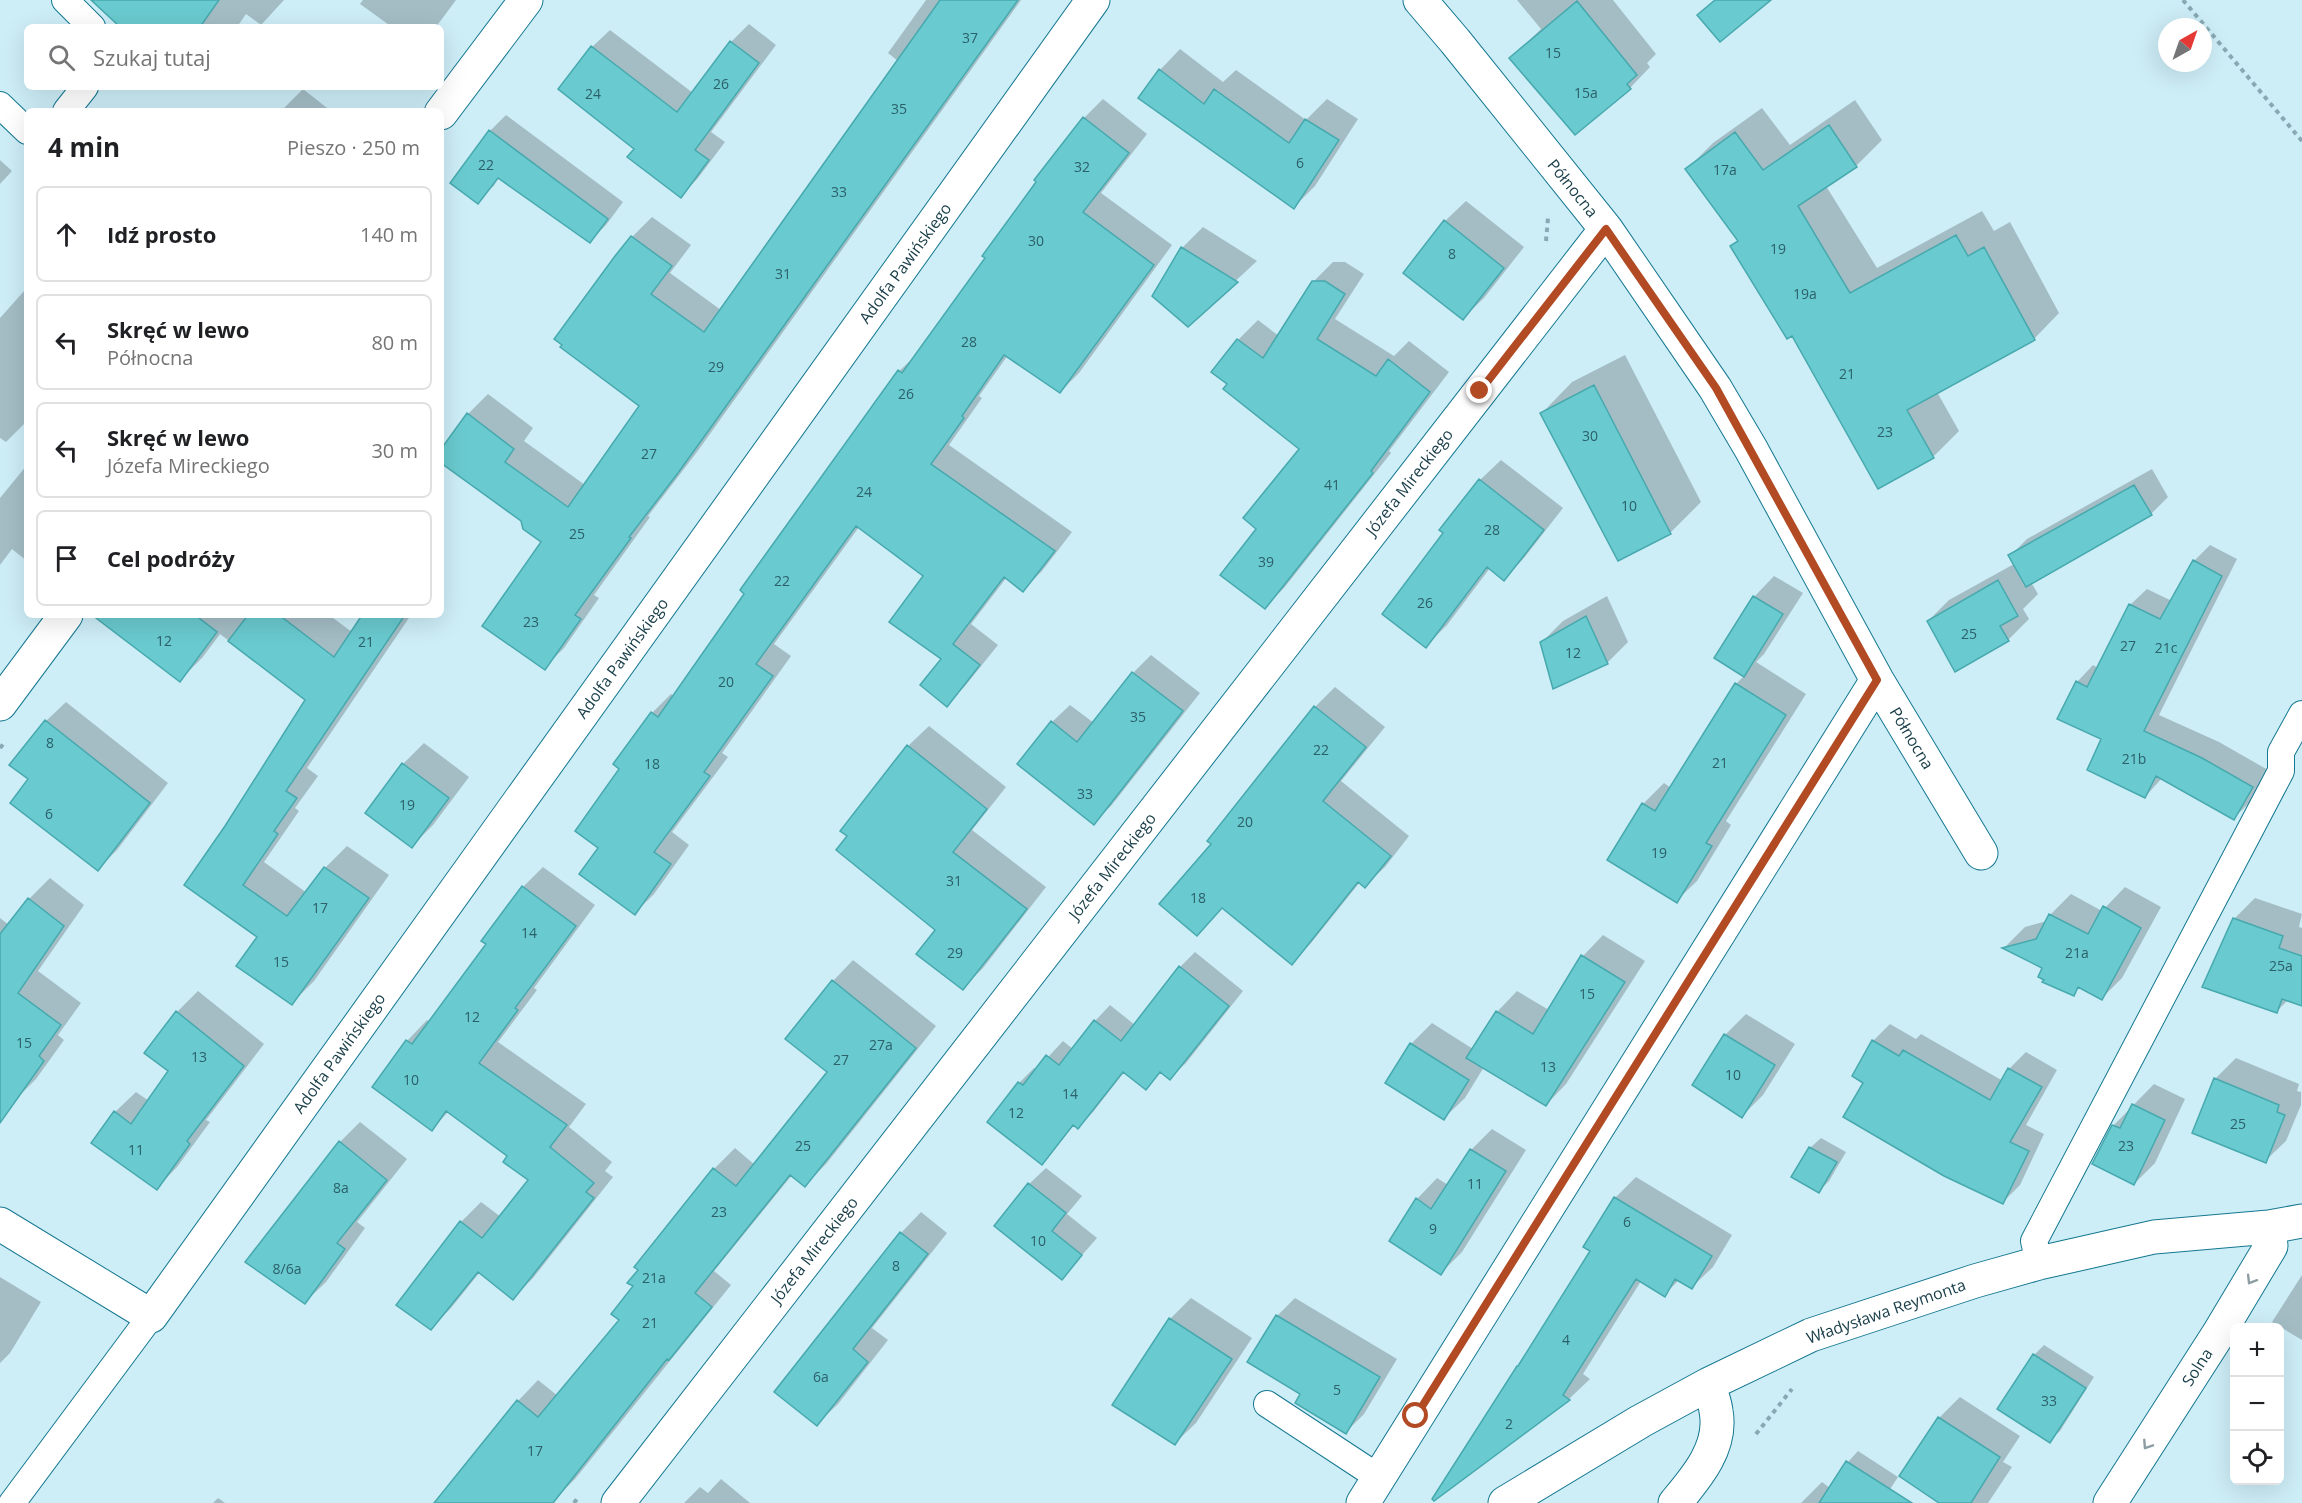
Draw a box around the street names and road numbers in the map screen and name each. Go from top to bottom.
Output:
street label: Północna [1543,154,1603,222]
street label: Adolfa Pawińskiego [854,198,956,328]
street label: Józefa Mireckiego [1359,424,1458,542]
street label: Adolfa Pawińskiego [571,593,673,723]
street label: Północna [1885,703,1939,773]
street label: Józefa Mireckiego [1062,808,1161,926]
street label: Adolfa Pawińskiego [288,988,390,1118]
street label: Józefa Mireckiego [764,1192,863,1310]
street label: Władysława Reymonta [1803,1273,1969,1349]
street label: Solna [2177,1344,2217,1390]

